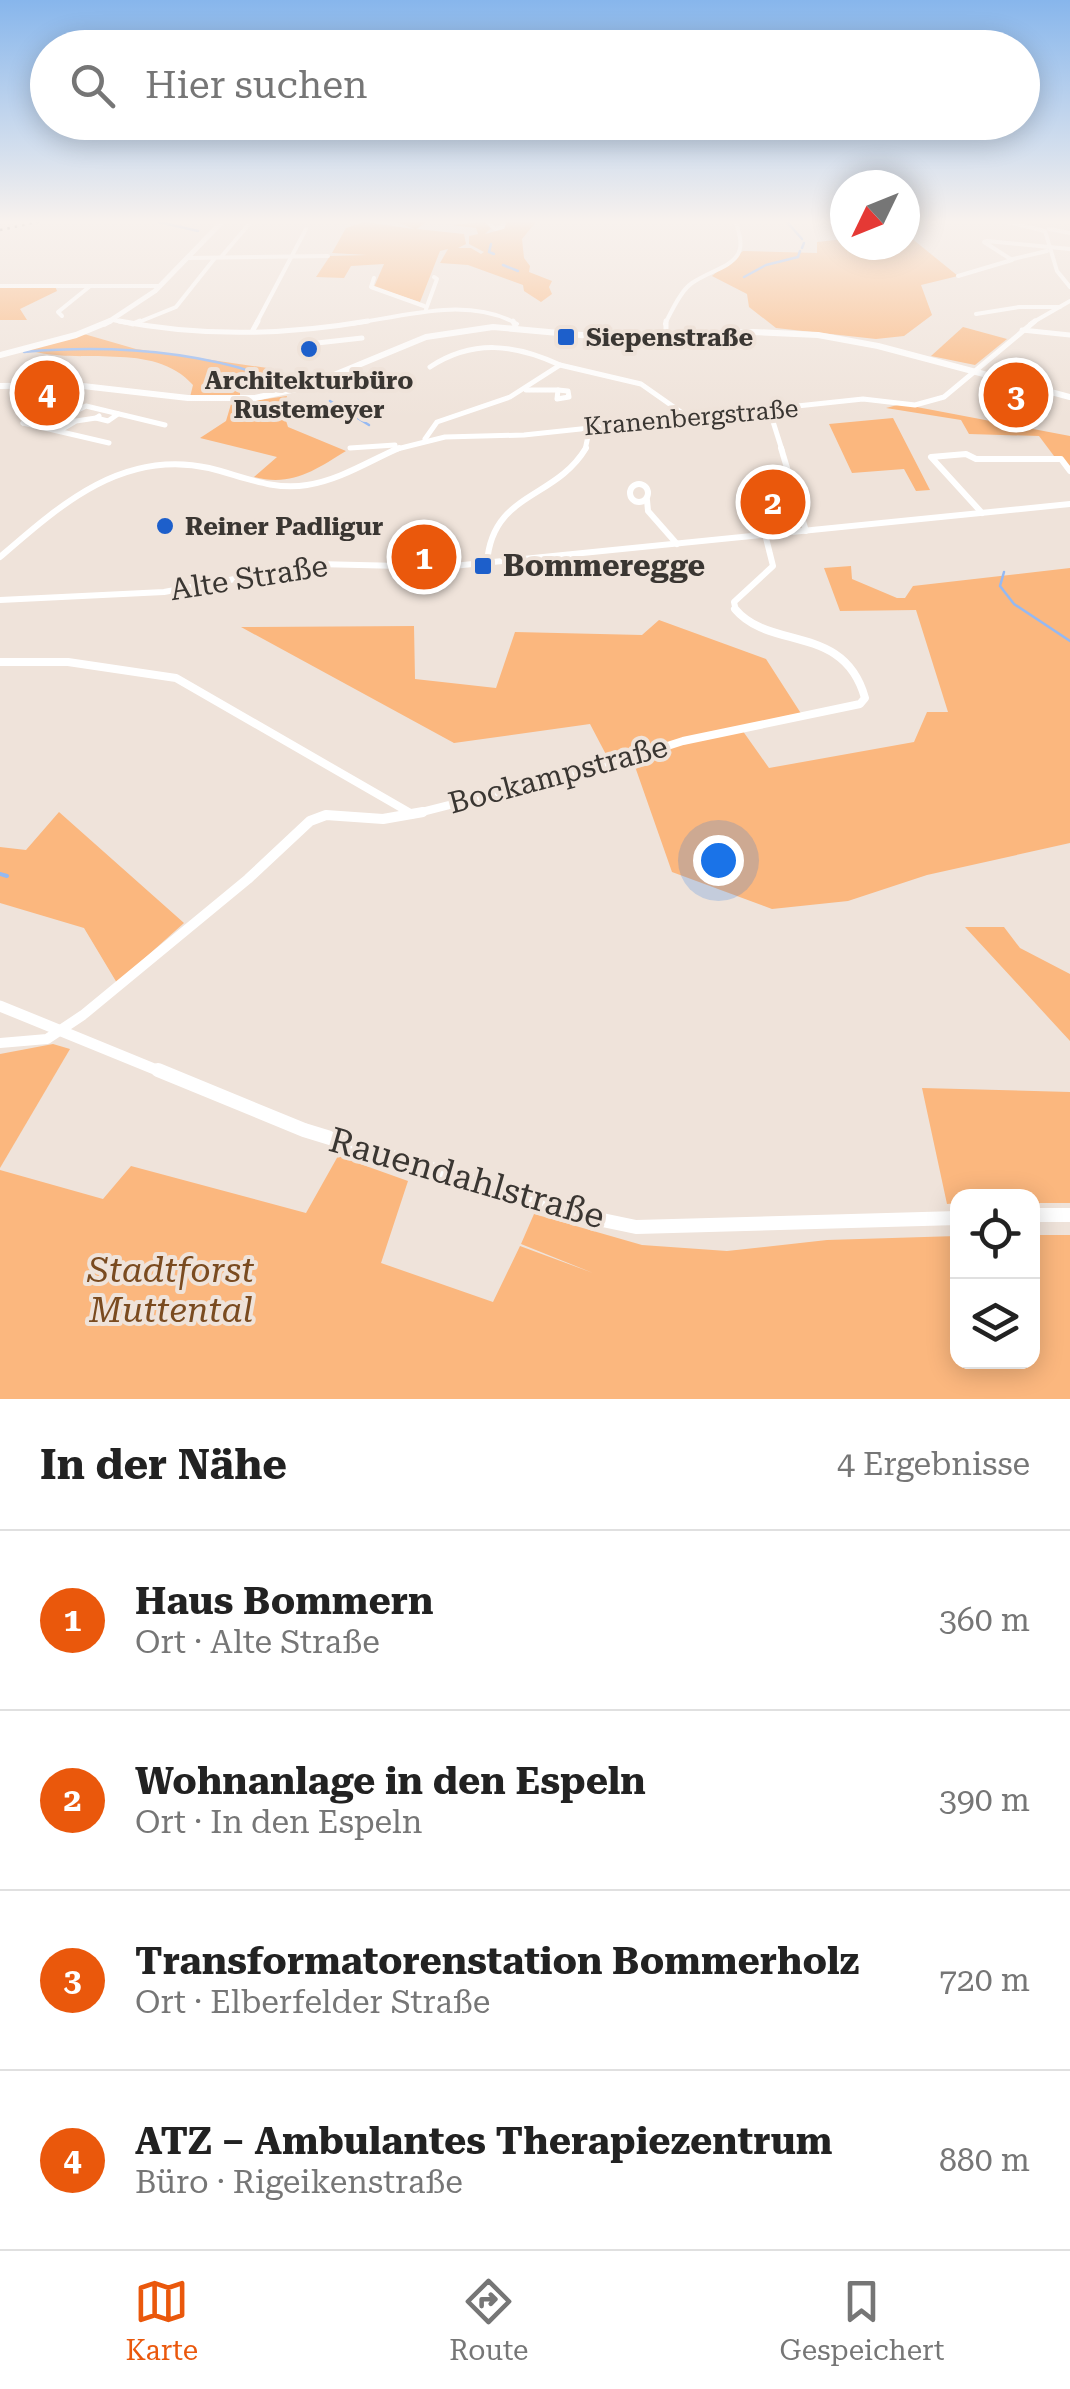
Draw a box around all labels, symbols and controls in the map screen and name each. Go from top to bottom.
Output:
search box [30,30,1040,140]
icon: search [65,58,120,113]
text: Hier suchen [145,63,368,107]
north arrow [830,170,920,260]
place label: Siepenstraße [586,323,753,352]
marker: Siepenstraße [555,326,577,348]
marker: Architekturbüro Rustemeyer [298,338,320,360]
pin: 4 [15,356,80,430]
pin: 3 [984,358,1048,432]
place label: Architekturbüro Rustemeyer [205,366,413,424]
street label: Kranenbergstraße [583,394,800,441]
pin: 2 [740,464,806,540]
place label: Reiner Padligur [185,512,383,541]
marker: Reiner Padligur [154,515,176,537]
pin: 1 [392,520,456,594]
street label: Alte Straße [168,548,330,607]
place label: Bommeregge [503,548,705,583]
marker: Bommeregge [472,555,494,577]
street label: Bockampstraße [444,728,671,821]
your location [693,835,744,886]
street label: Rauendahlstraße [324,1120,609,1237]
map controls [950,1189,1040,1369]
button: locate [950,1189,1040,1279]
park label: Stadtforst Muttental [87,1250,254,1331]
button: layers [950,1279,1040,1369]
text: In der Nähe [40,1440,287,1489]
text: 4 Ergebnisse [837,1445,1030,1483]
text: Haus Bommern [135,1579,434,1623]
text: 1 [64,1601,81,1639]
text: 360 m [939,1601,1030,1639]
text: Ort · Alte Straße [135,1623,380,1661]
text: Wohnanlage in den Espeln [135,1759,646,1803]
text: 2 [64,1781,81,1819]
text: 390 m [939,1781,1030,1819]
text: Ort · In den Espeln [135,1803,422,1841]
text: Transformatorenstation Bommerholz [135,1939,859,1983]
text: 3 [64,1961,81,1999]
text: 720 m [939,1961,1030,1999]
text: Ort · Elberfelder Straße [135,1983,490,2021]
text: ATZ – Ambulantes Therapiezentrum [135,2119,832,2163]
text: 4 [64,2141,81,2179]
text: 880 m [939,2141,1030,2179]
text: Büro · Rigeikenstraße [135,2163,463,2201]
tab: Karte [126,2274,198,2367]
tab: Route [449,2274,528,2367]
tab: Gespeichert [779,2274,944,2367]

